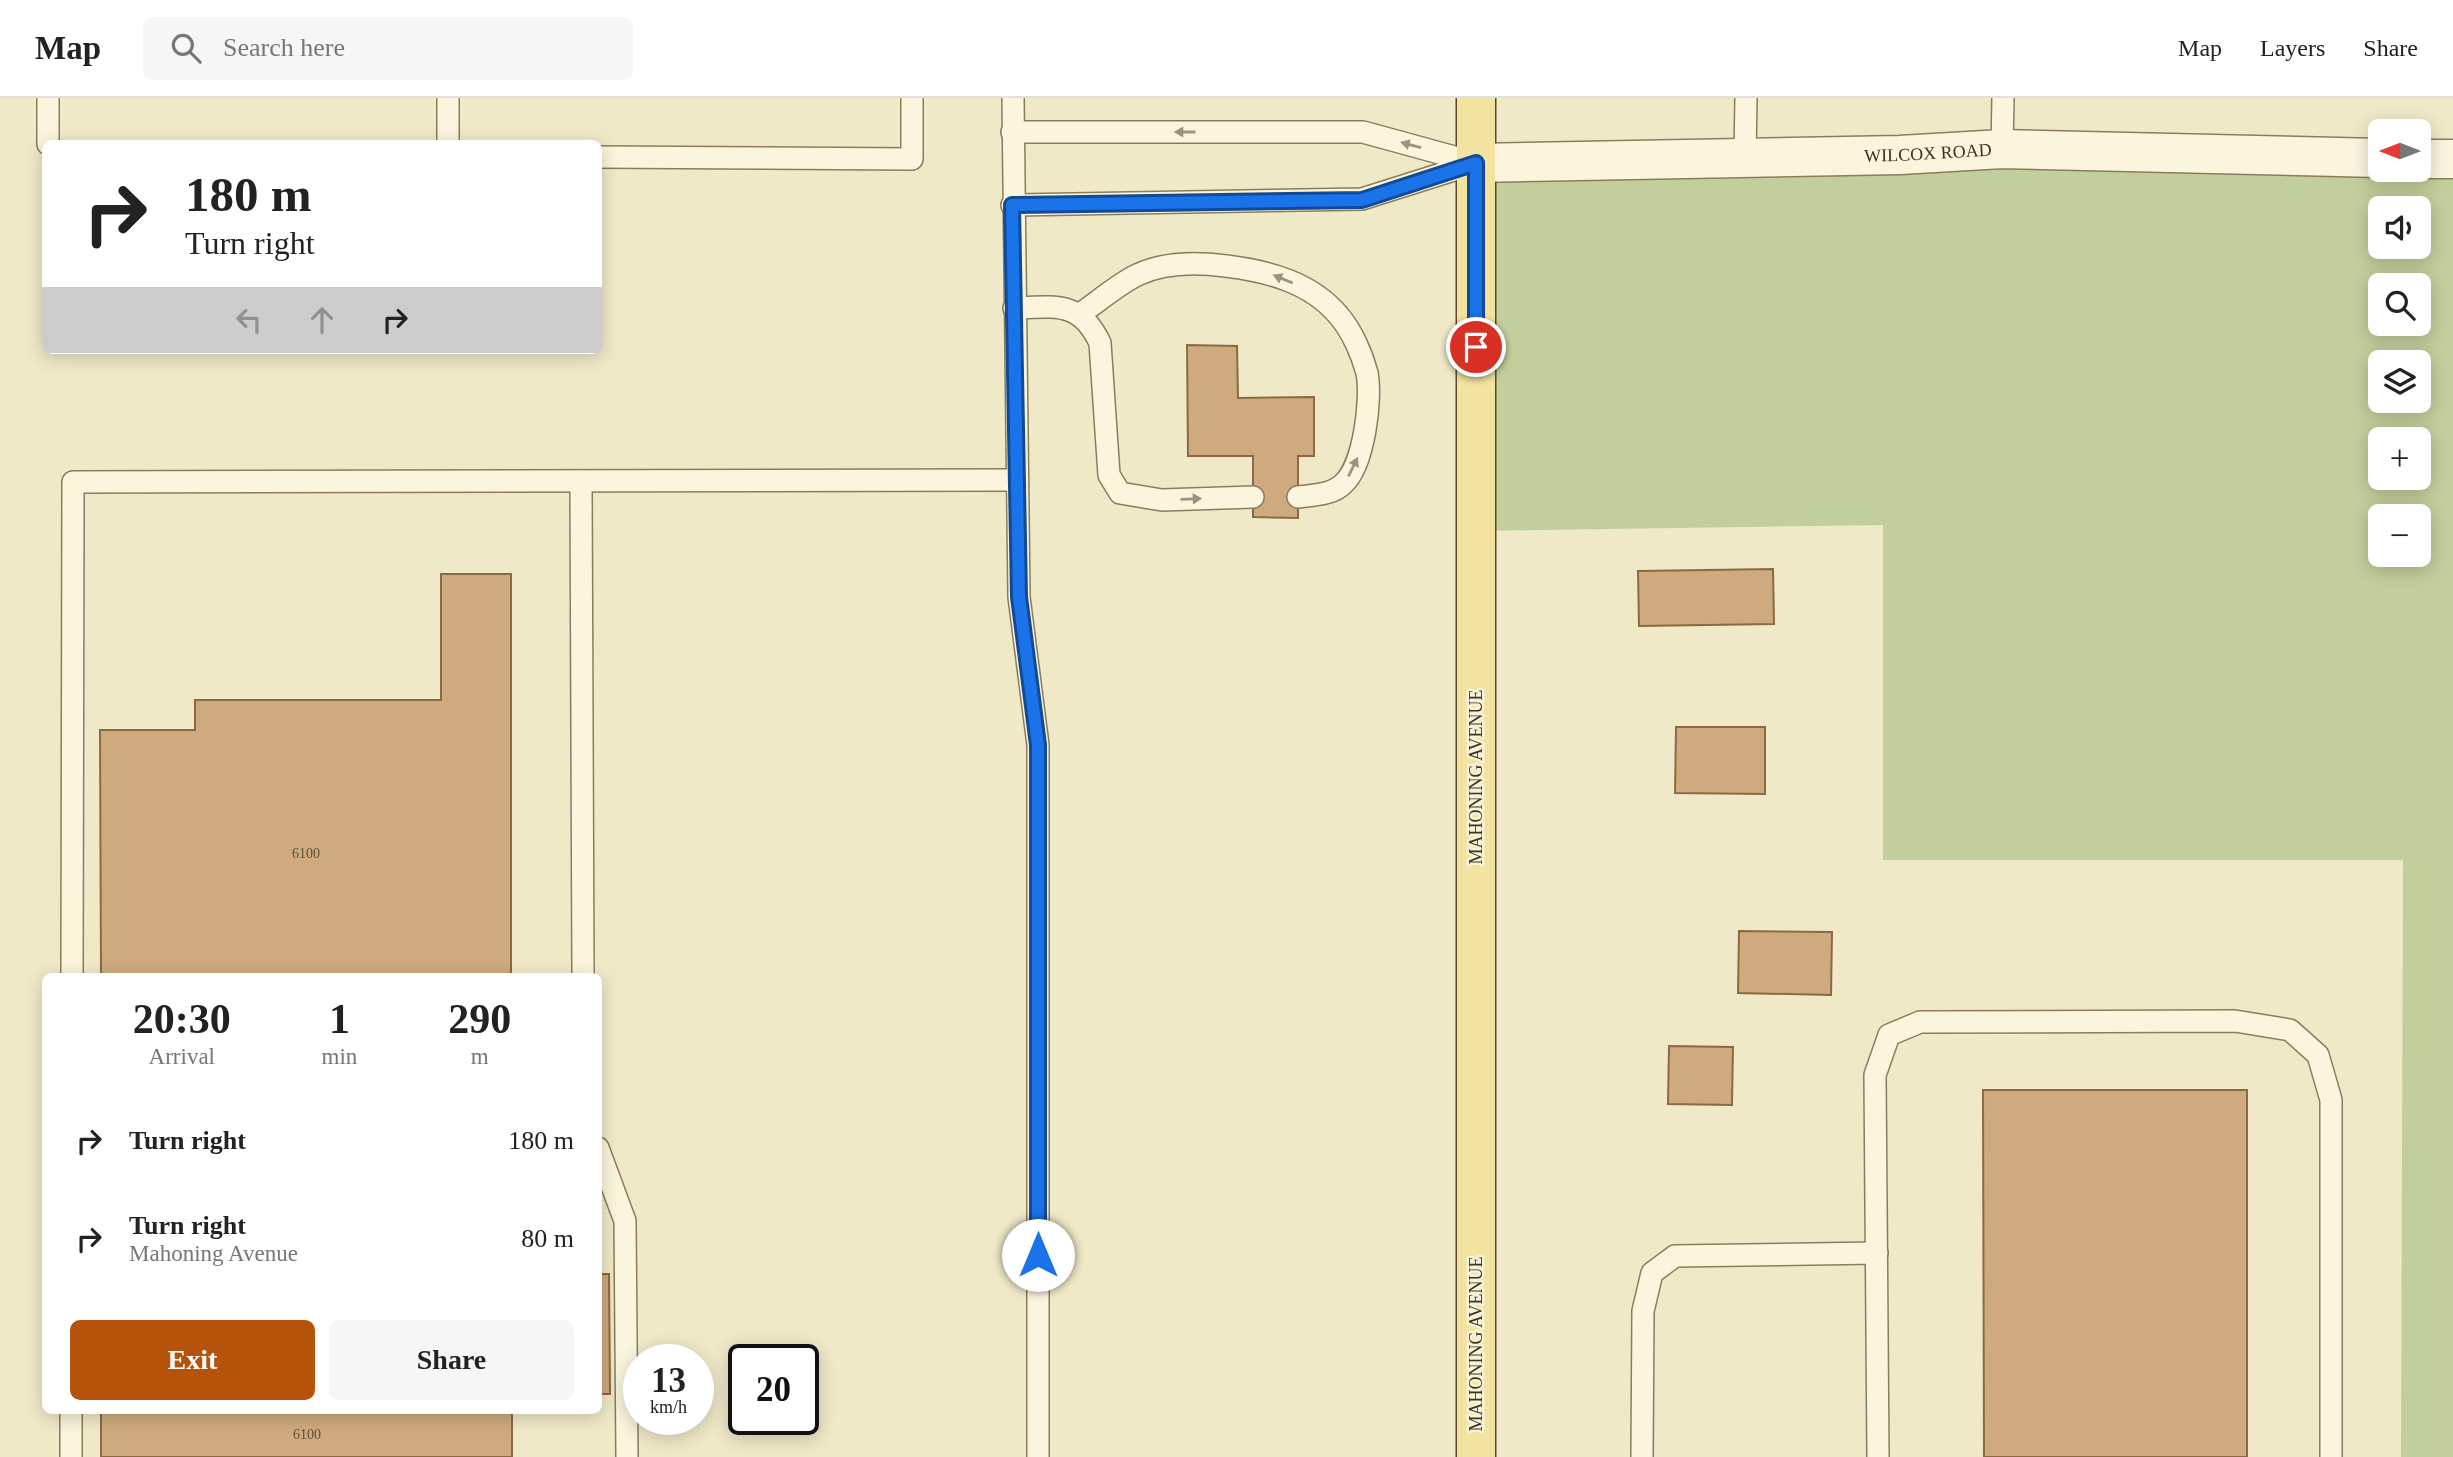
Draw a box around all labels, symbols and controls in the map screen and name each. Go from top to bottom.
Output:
search box [143,17,633,80]
icon: search [167,29,205,67]
text: Map [35,30,101,66]
text: Search here [223,33,345,62]
text: Map [2178,35,2222,61]
text: Layers [2260,35,2325,61]
text: Share [2363,35,2418,61]
north arrow [2368,119,2431,182]
map controls [2368,119,2431,567]
one-way arrow [1174,126,1196,138]
one-way arrow [1400,139,1421,149]
street label: WILCOX ROAD [1864,140,1992,166]
text: 180 m [185,167,312,222]
icon: right [70,168,161,259]
button: sound [2368,196,2431,259]
text: Turn right [185,225,315,261]
one-way arrow [1273,273,1294,284]
button: search [2368,273,2431,336]
icon: left [230,301,268,339]
icon: ahead [303,301,341,339]
icon: right [376,301,414,339]
pin [1446,317,1506,377]
icon: arrive [1457,328,1495,366]
button: layers [2368,350,2431,413]
button: + [2368,427,2431,490]
one-way arrow [1348,457,1359,477]
one-way arrow [1180,494,1202,505]
button: − [2368,504,2431,567]
street label: MAHONING AVENUE [1466,689,1486,865]
house number: 6100 [292,846,320,861]
text: 20:30 [133,996,231,1042]
text: 1 [329,996,350,1042]
text: 290 [448,996,511,1042]
text: Arrival [149,1044,215,1069]
text: min [322,1044,357,1069]
text: m [471,1044,489,1069]
icon: right [70,1122,108,1160]
text: Turn right [129,1126,246,1155]
text: 180 m [508,1126,574,1155]
text: Turn right [129,1211,246,1240]
position arrow [1001,1218,1075,1292]
icon: right [70,1220,108,1258]
text: 80 m [521,1224,574,1253]
text: Mahoning Avenue [129,1241,298,1266]
street label: MAHONING AVENUE [1466,1256,1486,1432]
button: Exit [70,1320,315,1400]
button: Share [329,1320,574,1400]
speed limit sign: 20 [728,1344,819,1435]
text: 13 [651,1361,686,1400]
text: km/h [650,1397,687,1417]
house number: 6100 [293,1427,321,1442]

